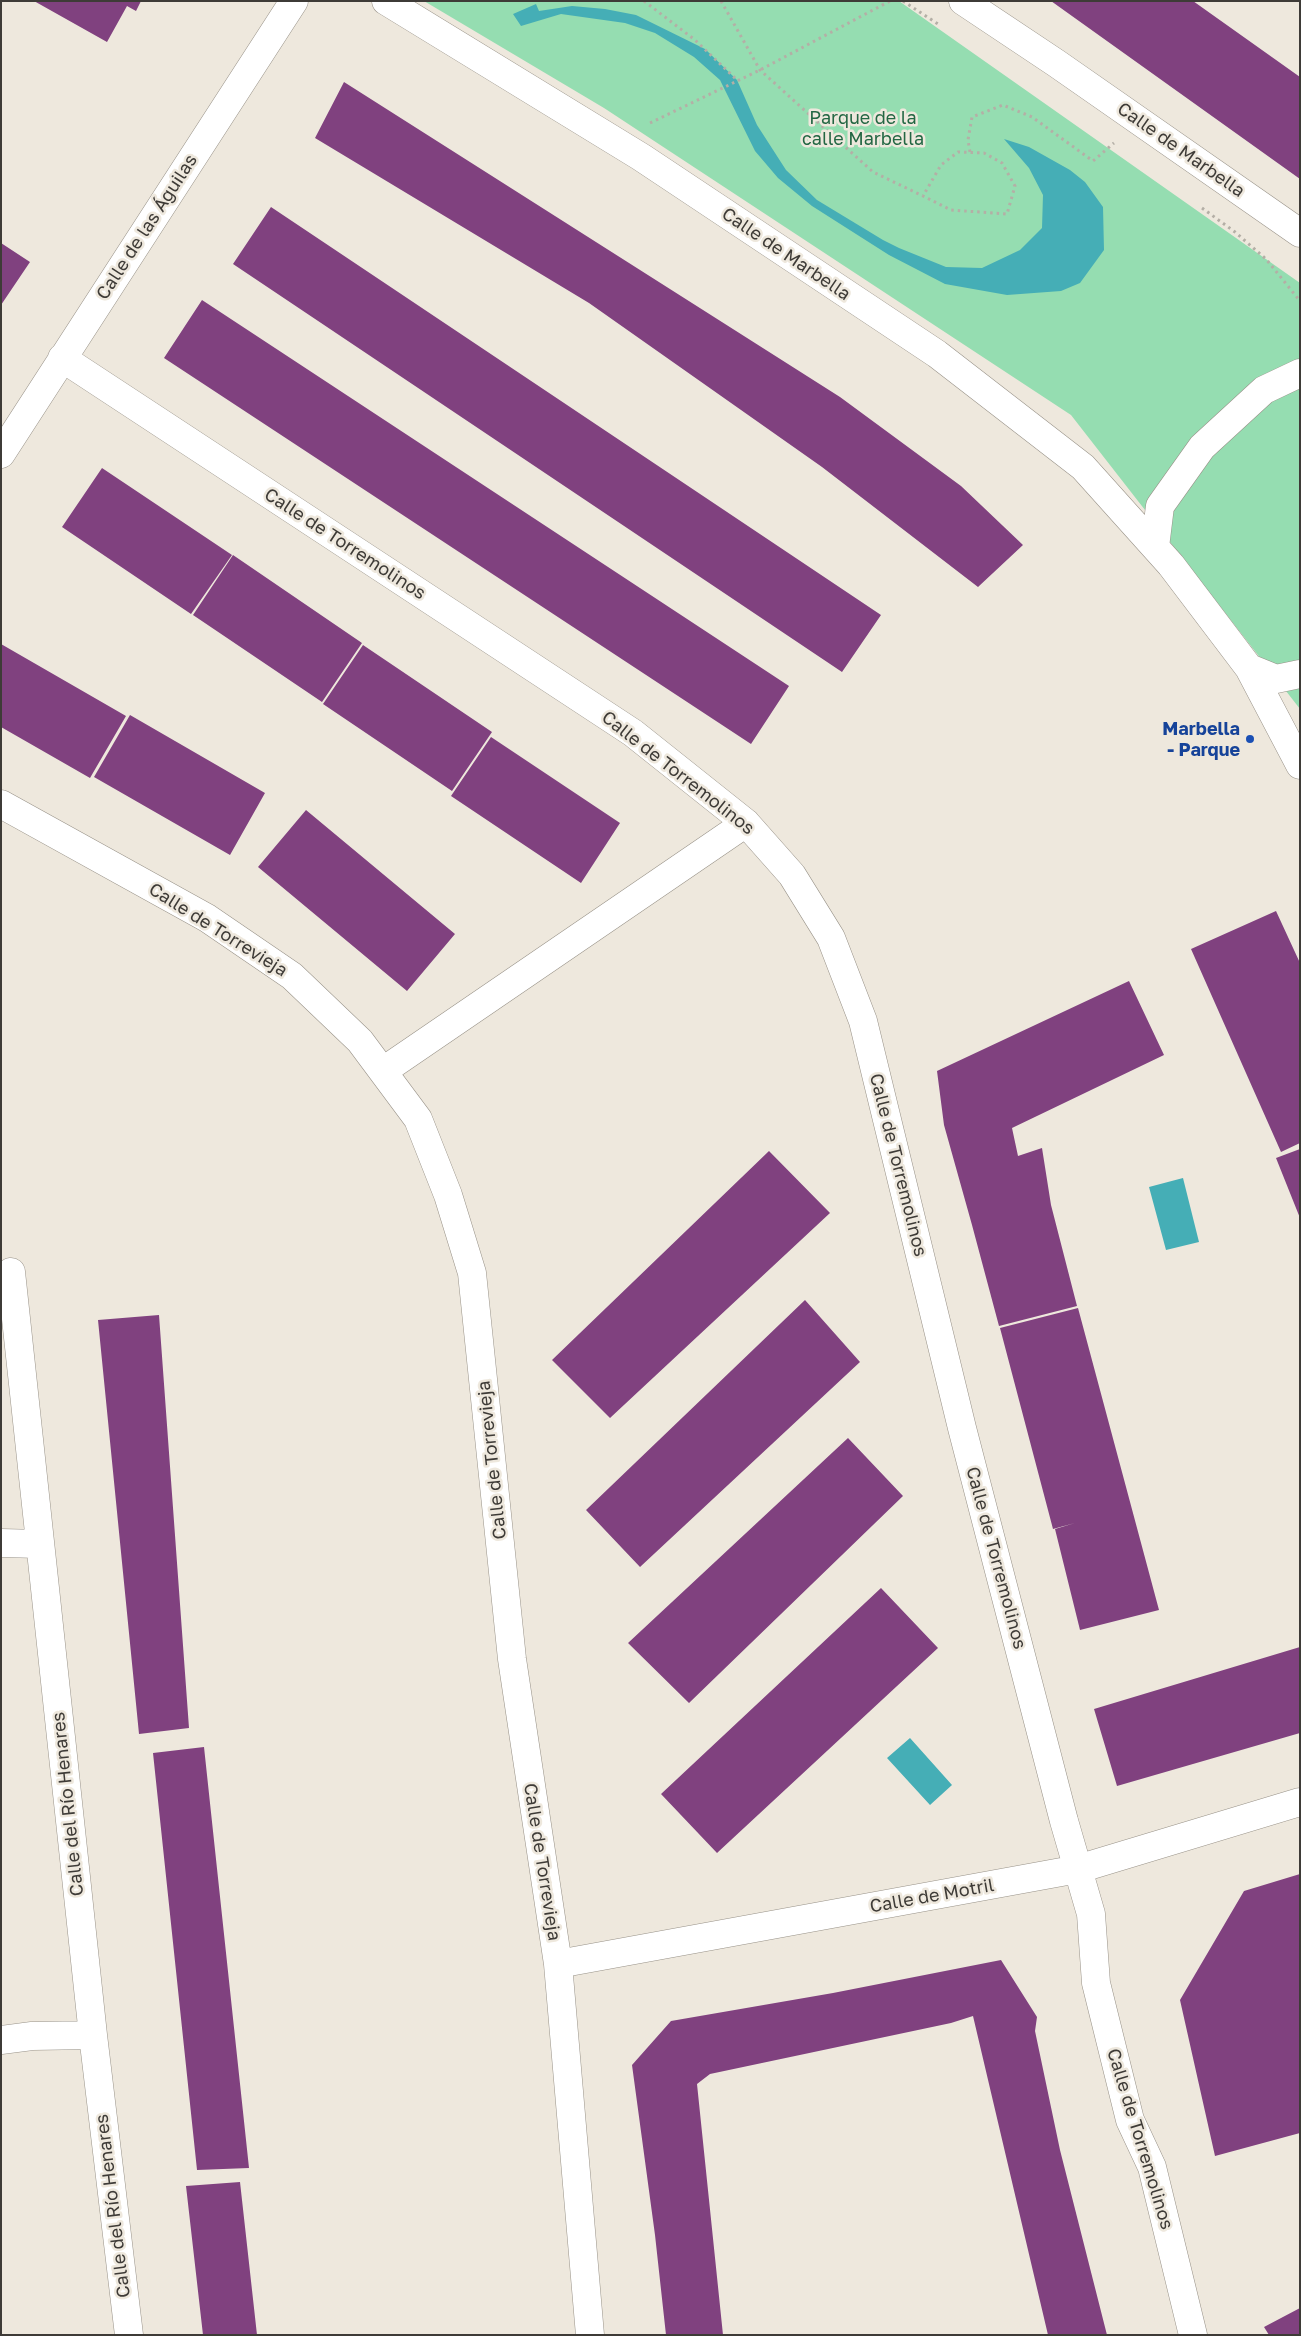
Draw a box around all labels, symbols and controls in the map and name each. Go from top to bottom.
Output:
street label: Calle de Marbella [1113,98,1249,202]
park label: Parque de la calle Marbella [802,107,924,150]
street label: Calle de las Águilas [92,150,202,304]
street label: Calle de Marbella [718,203,854,305]
street label: Calle de Torremolinos [260,484,430,604]
street label: Calle de Torremolinos [597,707,759,839]
place label: Marbella - Parque [1162,718,1240,761]
marker: Marbella - Parque [1244,733,1256,745]
street label: Calle de Torrevieja [145,879,291,981]
street label: Calle de Torremolinos [865,1071,931,1259]
street label: Calle de Torrevieja [473,1380,511,1540]
street label: Calle de Torremolinos [961,1464,1031,1652]
street label: Calle del Río Henares [48,1711,88,1897]
street label: Calle de Torrevieja [519,1782,565,1942]
street label: Calle de Motril [868,1874,996,1918]
street label: Calle de Torremolinos [1102,2046,1178,2232]
street label: Calle del Río Henares [91,2113,135,2299]

